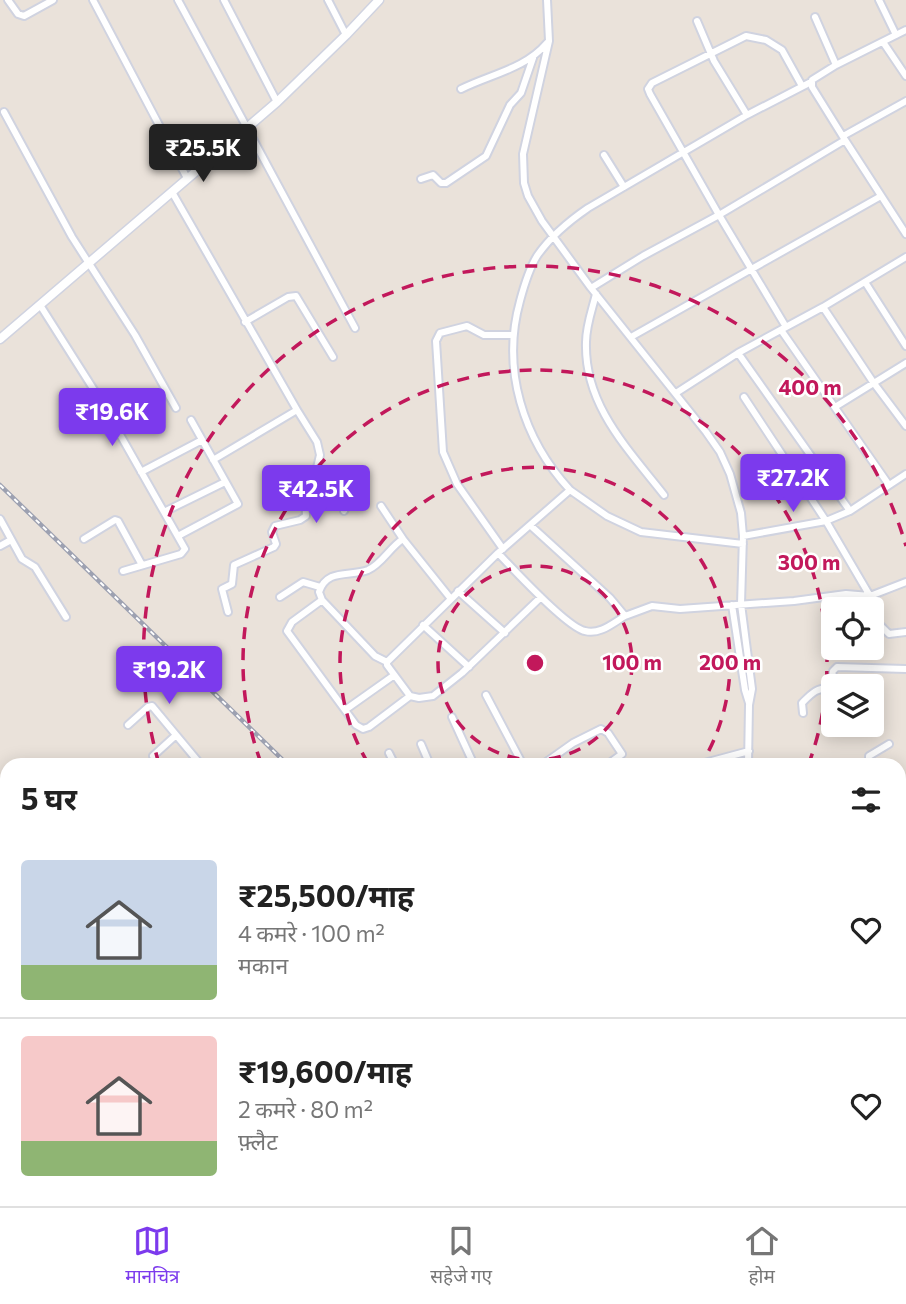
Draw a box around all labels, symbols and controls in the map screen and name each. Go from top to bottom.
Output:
pin: ₹25.5K [146,124,260,184]
text: ₹25.5K [165,133,241,161]
text: 400 m [778,374,842,399]
pin: ₹19.6K [55,388,169,448]
text: ₹19.6K [75,397,149,425]
pin: ₹27.2K [736,454,850,514]
text: ₹27.2K [756,463,830,491]
pin: ₹42.5K [259,466,373,525]
text: ₹42.5K [278,474,354,502]
text: 300 m [778,549,840,574]
map controls [821,597,884,737]
button: locate [821,597,884,660]
pin: ₹19.2K [112,646,226,706]
text: 100 m [602,649,662,674]
text: 200 m [699,649,761,674]
centre of rings [523,651,547,675]
text: ₹19.2K [132,655,206,683]
button: layers [821,674,884,737]
text: 5 घर [21,779,77,816]
icon: filters [847,781,885,819]
text: ₹25,500/माह [238,876,414,913]
icon: home [77,888,161,972]
icon: heart [847,911,885,949]
text: 4 कमरे · 100 m² [238,919,385,947]
text: मकान [238,951,288,979]
text: ₹19,600/माह [238,1052,412,1089]
icon: home [77,1064,161,1148]
icon: heart [847,1087,885,1125]
text: 2 कमरे · 80 m² [238,1095,373,1123]
text: फ़्लैट [238,1127,278,1155]
tab: मानचित्र [125,1222,180,1291]
tab: सहेजे गए [430,1222,492,1291]
tab: होम [743,1222,781,1291]

